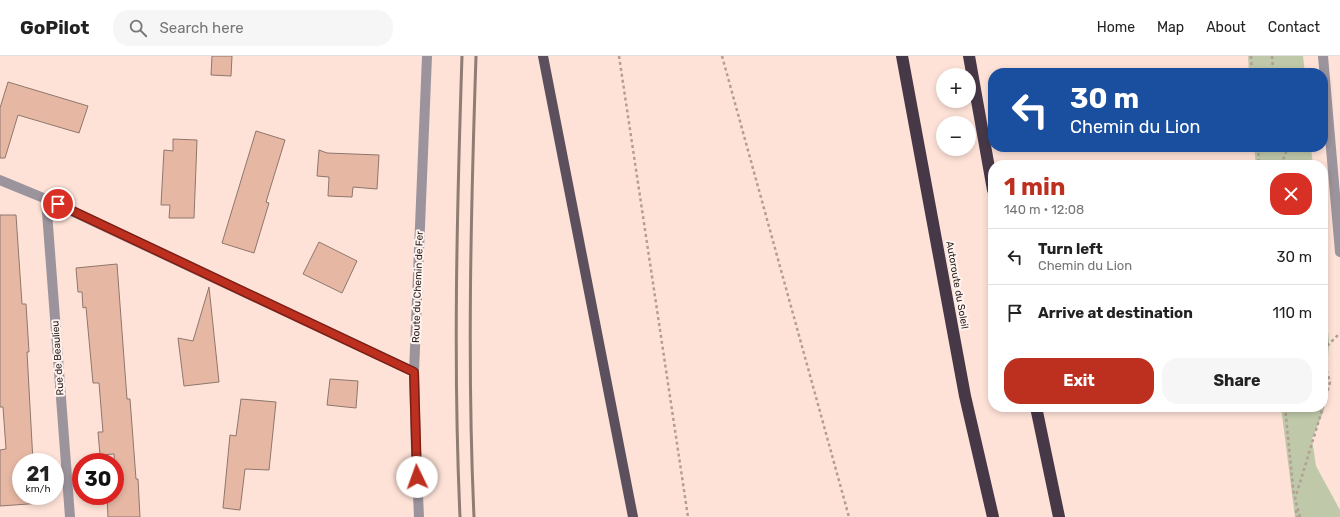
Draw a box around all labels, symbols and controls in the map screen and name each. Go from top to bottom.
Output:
search box [113,10,393,46]
text: GoPilot [20,16,89,39]
icon: search [127,17,149,39]
text: Search here [159,19,244,37]
text: Home [1097,19,1135,36]
text: Map [1157,19,1184,36]
text: About [1206,19,1246,36]
text: Contact [1268,19,1320,36]
map controls [936,68,976,156]
button: + [936,68,976,108]
text: 30 m [1070,82,1139,115]
icon: left [1004,84,1056,136]
button: − [936,116,976,156]
text: Chemin du Lion [1070,116,1200,138]
text: 1 min [1004,173,1065,201]
button: close [1270,173,1312,215]
pin [41,187,75,221]
icon: arrive [47,193,69,215]
text: 140 m · 12:08 [1004,202,1084,217]
street label: Route du Chemin de Fer [410,231,426,343]
street label: Autoroute du Soleil [943,240,971,330]
text: Turn left [1038,240,1103,258]
icon: left [1004,246,1026,268]
text: 30 m [1276,248,1312,266]
text: Chemin du Lion [1038,258,1132,273]
icon: arrive [1004,302,1026,324]
text: Arrive at destination [1038,304,1193,322]
text: 110 m [1273,304,1312,322]
street label: Rue de Beaulieu [49,320,67,396]
button: Exit [1004,358,1154,404]
button: Share [1162,358,1312,404]
speed limit sign: 30 [72,453,124,505]
position arrow [396,456,438,498]
text: 21 [27,462,49,486]
text: km/h [26,483,50,495]

